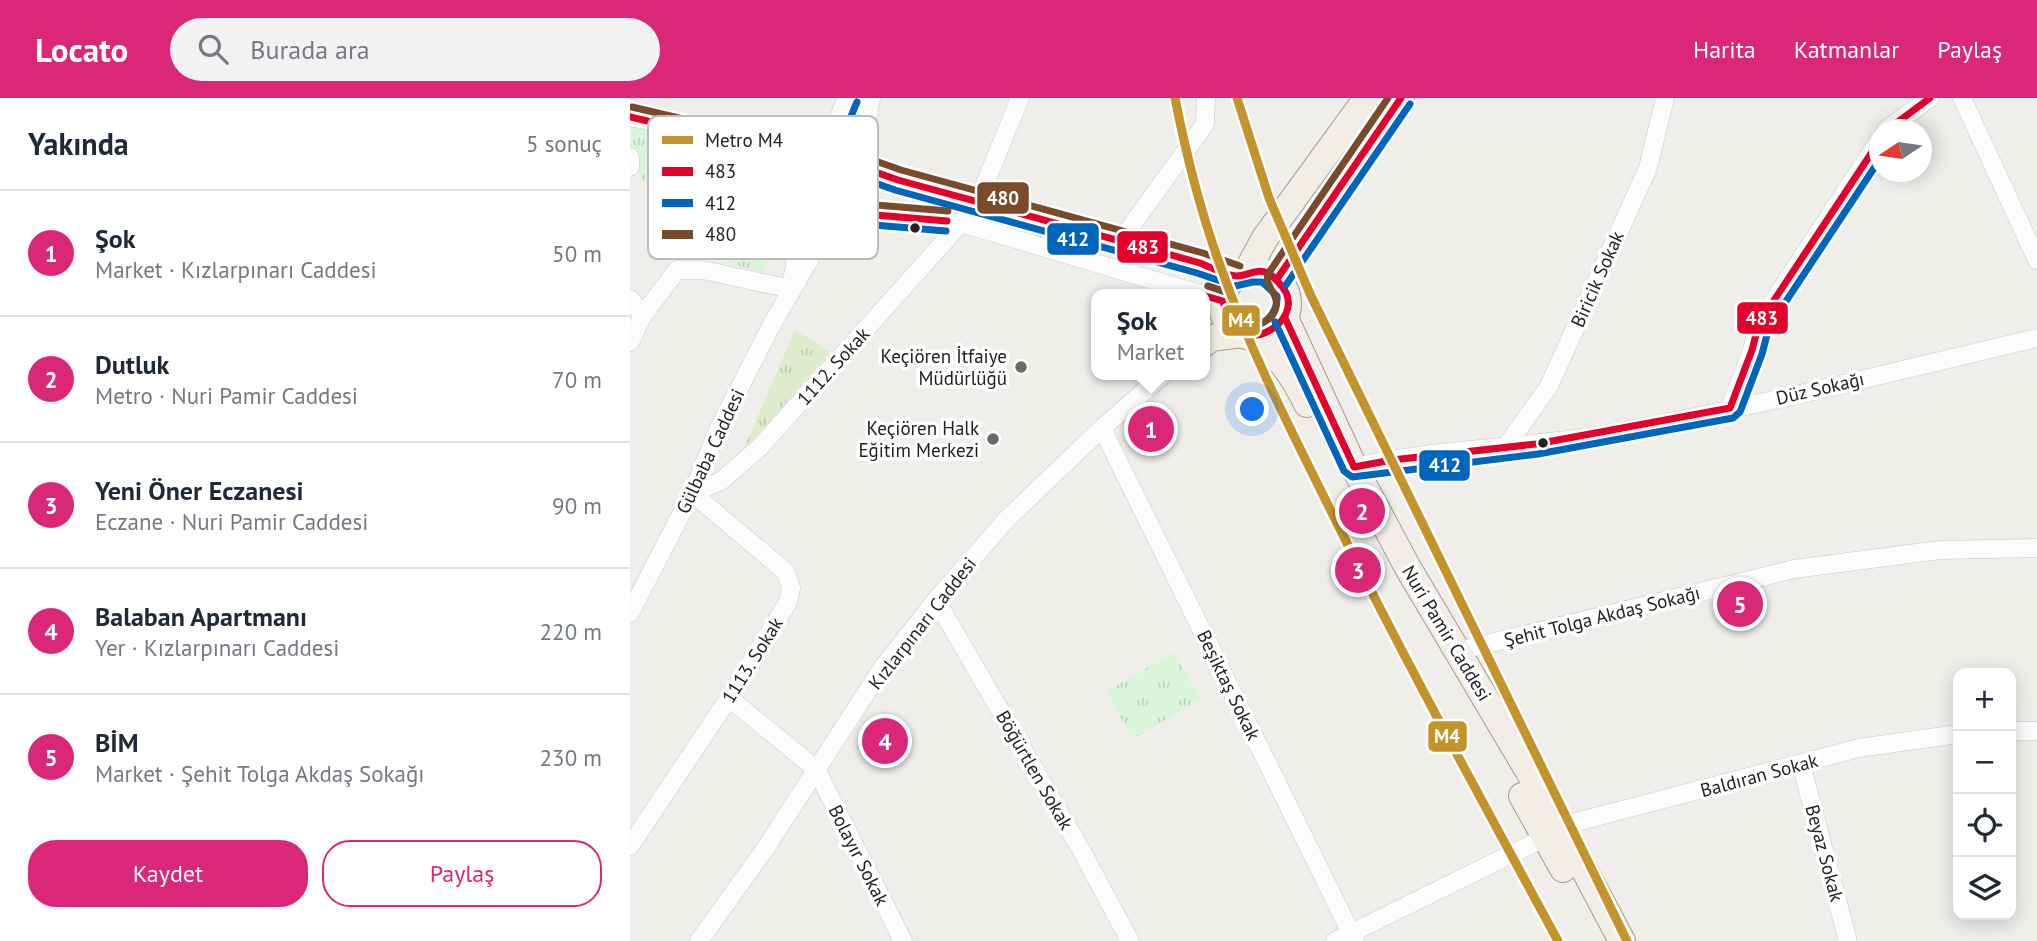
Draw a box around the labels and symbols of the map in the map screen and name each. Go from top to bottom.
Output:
legend [648,116,878,259]
north arrow [1869,119,1932,182]
text: Metro M4 [705,128,783,152]
text: 483 [705,159,736,183]
line badge: 480 [976,181,1030,215]
text: 480 [987,186,1019,210]
text: 412 [705,191,736,215]
unlabelled marker [908,221,922,235]
text: 480 [705,222,736,246]
line badge: 412 [1046,222,1100,256]
text: 412 [1057,227,1089,251]
street label: Biricik Sokak [1565,227,1629,331]
line badge: 483 [1116,230,1169,264]
text: 483 [1127,235,1159,259]
line badge: 483 [1736,301,1789,335]
line badge: M4 [1221,304,1261,337]
text: 483 [1746,306,1778,330]
text: M4 [1228,308,1254,332]
street label: 1112. Sokak [792,322,874,410]
place label: Keçiören İtfaiye Müdürlüğü [881,344,1007,390]
marker: Keçiören İtfaiye Müdürlüğü [1013,359,1029,375]
street label: Düz Sokağı [1774,366,1866,410]
street label: Gülbaba Caddesi [671,385,749,517]
your location [1235,392,1269,426]
pin: 1 [1128,403,1174,455]
place label: Keçiören Halk Eğitim Merkezi [858,416,979,462]
marker: Keçiören Halk Eğitim Merkezi [985,431,1001,447]
unlabelled marker [1536,436,1550,450]
line badge: 412 [1418,449,1471,482]
text: 412 [1429,453,1461,477]
pin: 2 [1339,485,1385,537]
pin: 3 [1335,544,1381,596]
street label: Kızlarpınarı Caddesi [863,552,981,694]
street label: Nuri Pamir Caddesi [1397,561,1497,705]
pin: 5 [1717,578,1763,630]
street label: Şehit Tolga Akdaş Sokağı [1502,580,1702,652]
street label: 1113. Sokak [716,613,788,707]
street label: Beşiktaş Sokak [1192,626,1266,744]
street label: Böğürtlen Sokak [991,706,1079,834]
pin: 4 [862,715,908,767]
line badge: M4 [1427,720,1468,753]
text: M4 [1434,724,1460,748]
street label: Baldıran Sokak [1698,748,1820,802]
street label: Bolayır Sokak [823,801,895,909]
street label: Beyaz Sokak [1801,802,1849,904]

